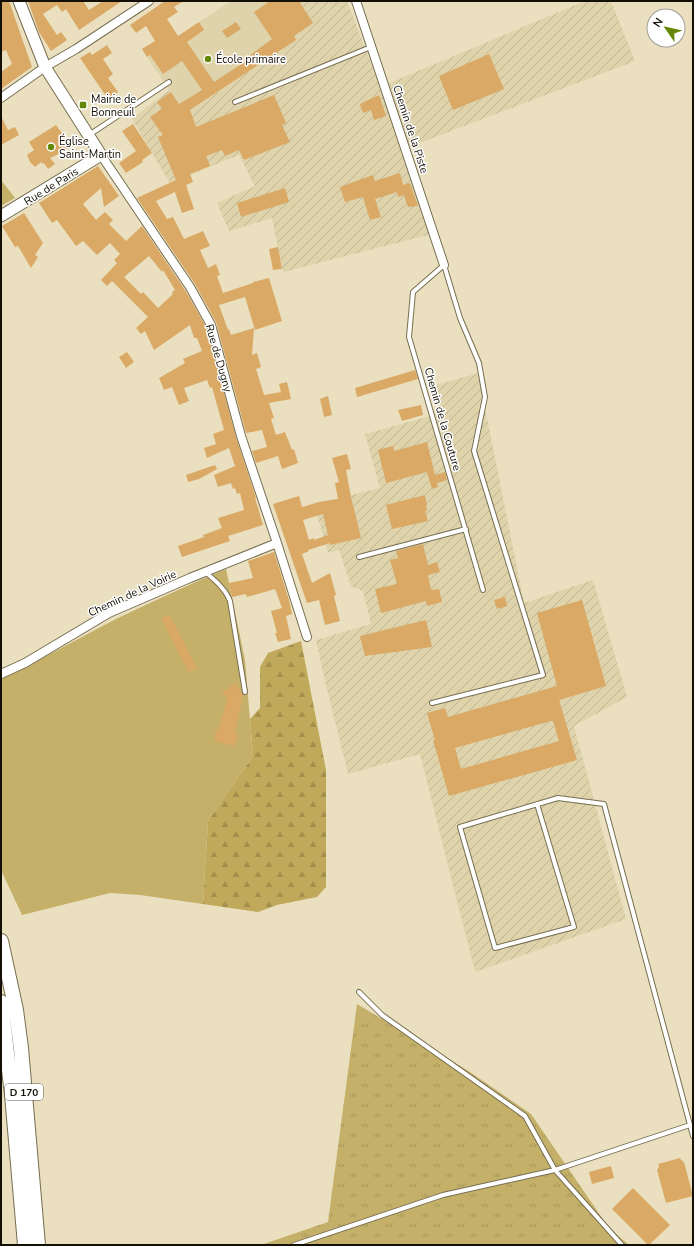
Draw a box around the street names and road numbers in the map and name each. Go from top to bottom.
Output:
street label: Chemin de la Piste [389,83,432,175]
street label: Rue de Paris [21,164,81,209]
street label: Rue de Dugny [202,322,235,394]
street label: Chemin de la Couture [421,366,464,473]
street label: Chemin de la Voirie [86,566,179,620]
road number: D 170 [5,1084,43,1100]

